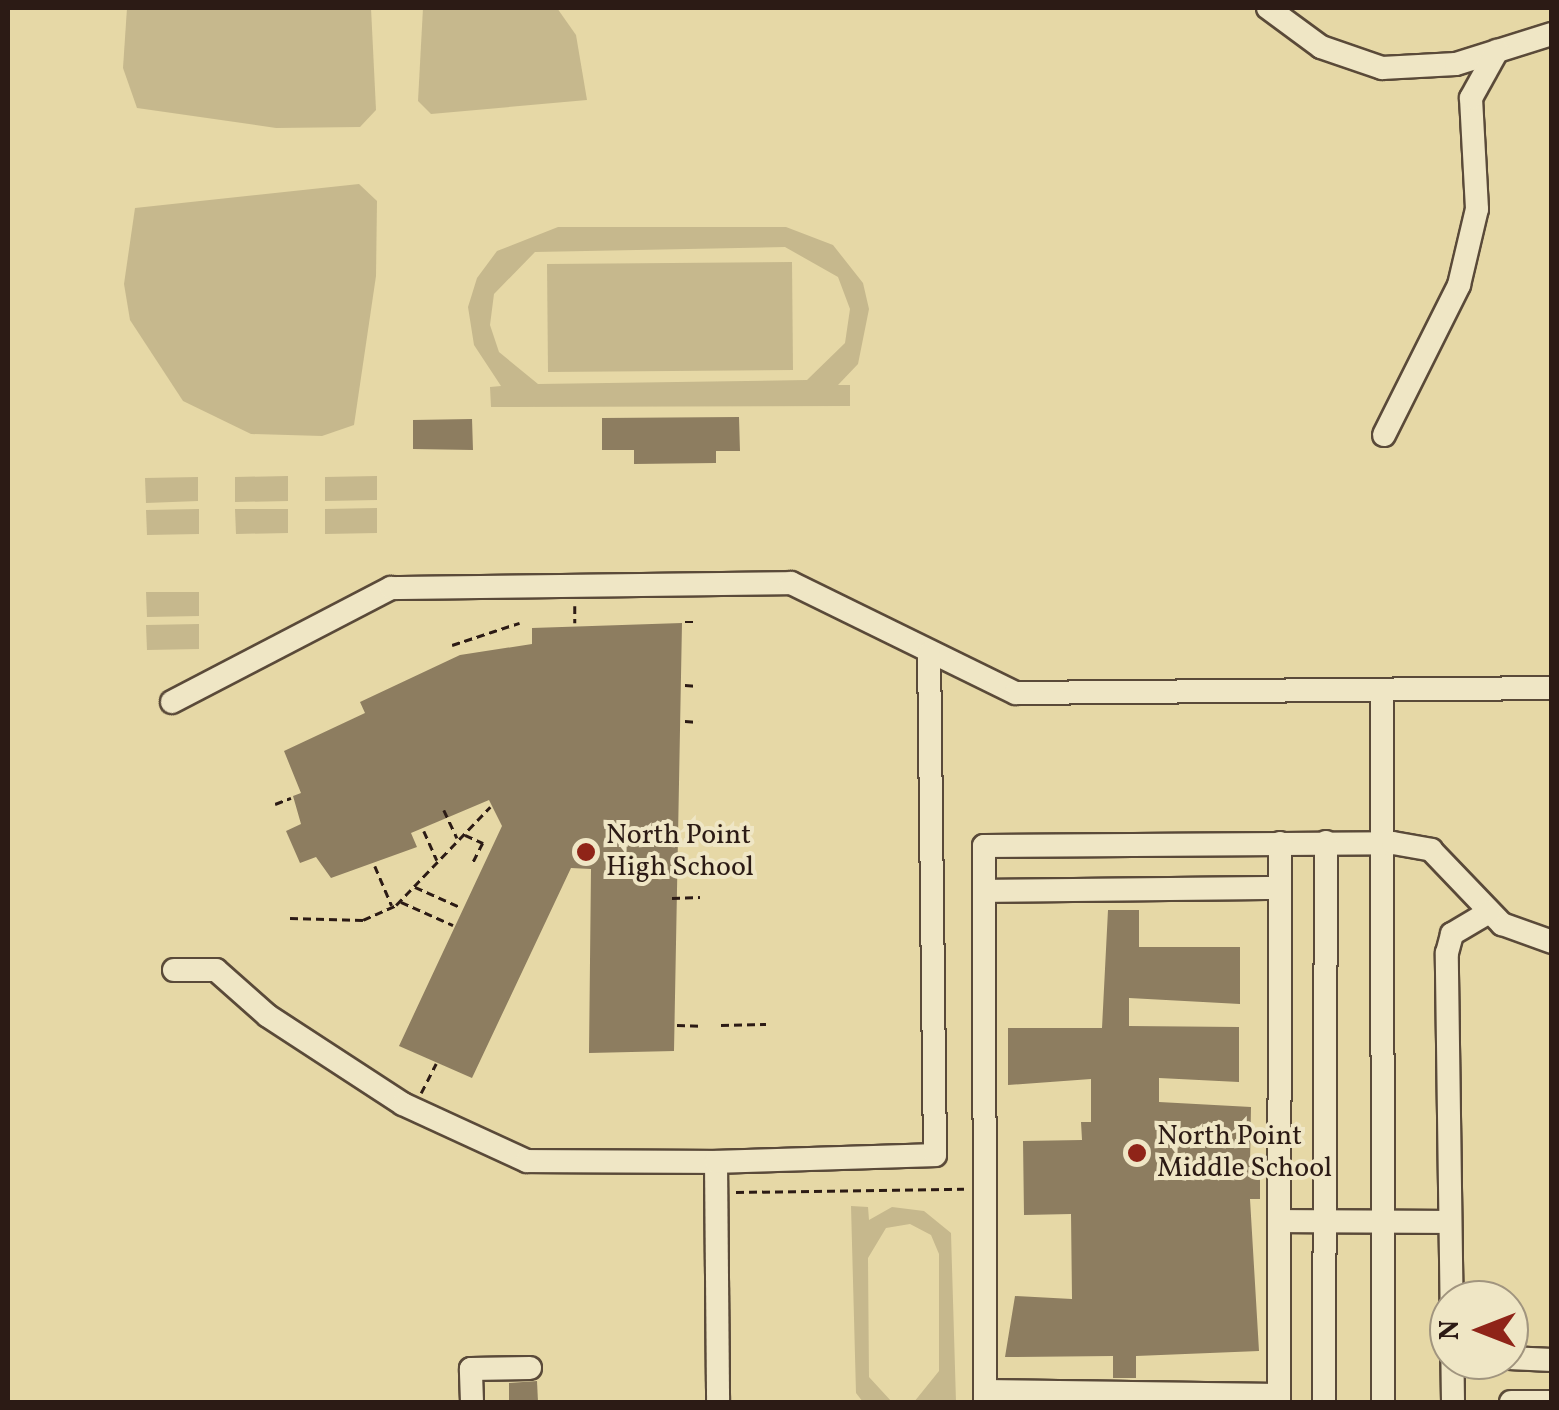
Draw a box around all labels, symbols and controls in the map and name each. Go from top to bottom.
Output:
place label: North Point High School [606,819,754,885]
marker: North Point High School [575,841,597,863]
place label: North Point Middle School [1157,1120,1332,1186]
marker: North Point Middle School [1126,1142,1148,1164]
north arrow [1429,1280,1529,1380]
text: N [1431,1320,1470,1340]

